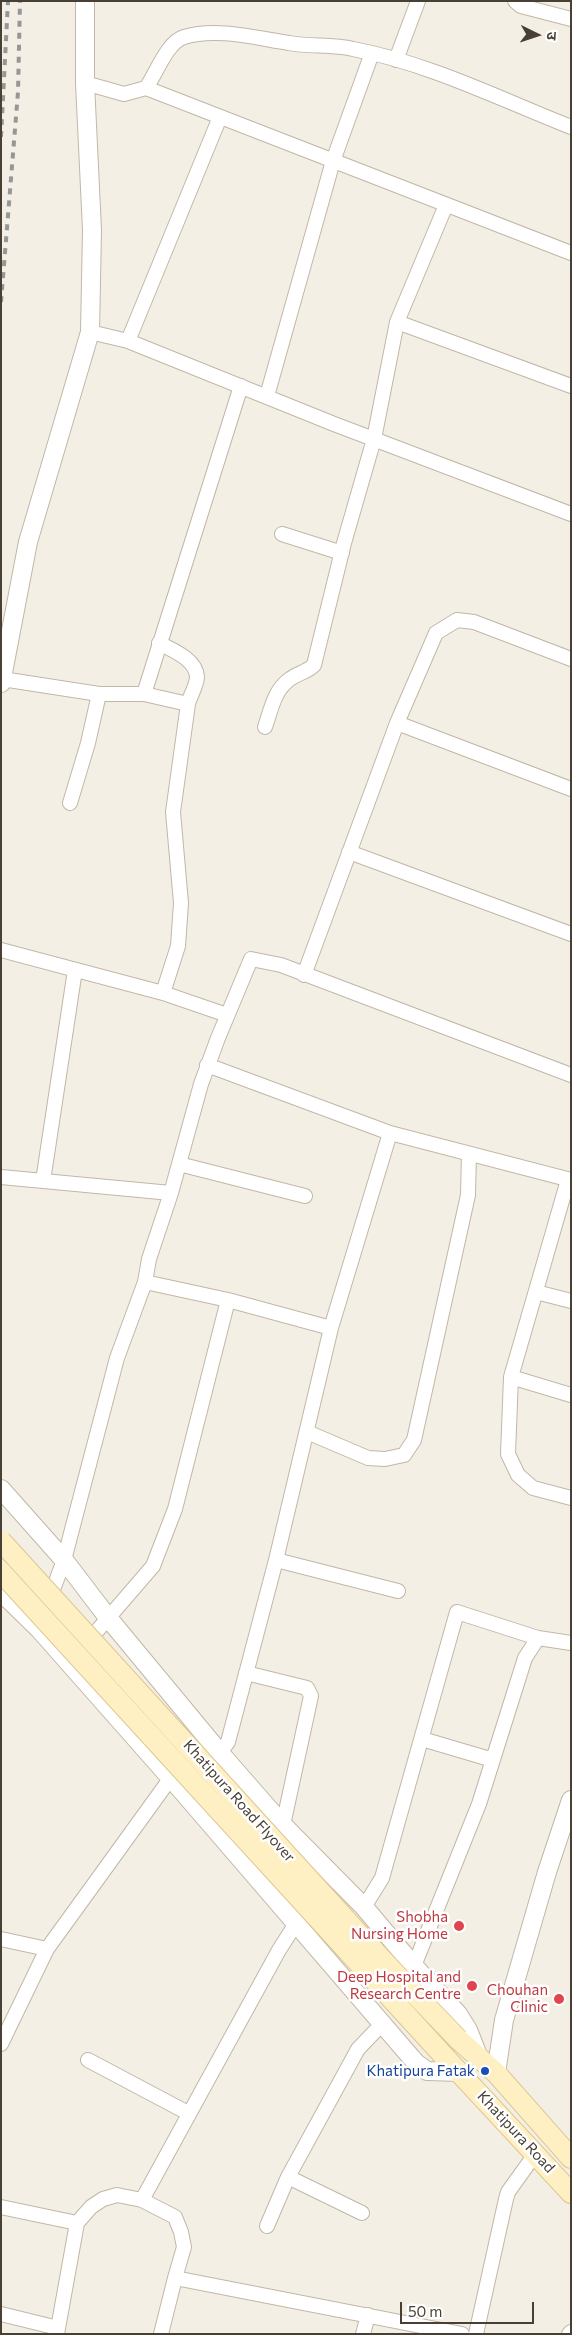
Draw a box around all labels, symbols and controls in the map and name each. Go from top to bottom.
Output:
north arrow [512,10,562,60]
text: उ [544,31,561,41]
street label: Khatipura Road Flyover [179,1736,299,1866]
place label: Shobha Nursing Home [351,1908,448,1943]
marker: Shobha Nursing Home [452,1919,466,1933]
place label: Deep Hospital and Research Centre [337,1968,461,2003]
marker: Deep Hospital and Research Centre [465,1979,479,1993]
place label: Chouhan Clinic [487,1981,548,2016]
marker: Chouhan Clinic [552,1992,566,2006]
place label: Khatipura Fatak [366,2062,475,2080]
marker: Khatipura Fatak [479,2065,491,2077]
street label: Khatipura Road [473,2087,559,2177]
scale bar [402,2292,536,2324]
text: 50 m [408,2302,442,2320]

